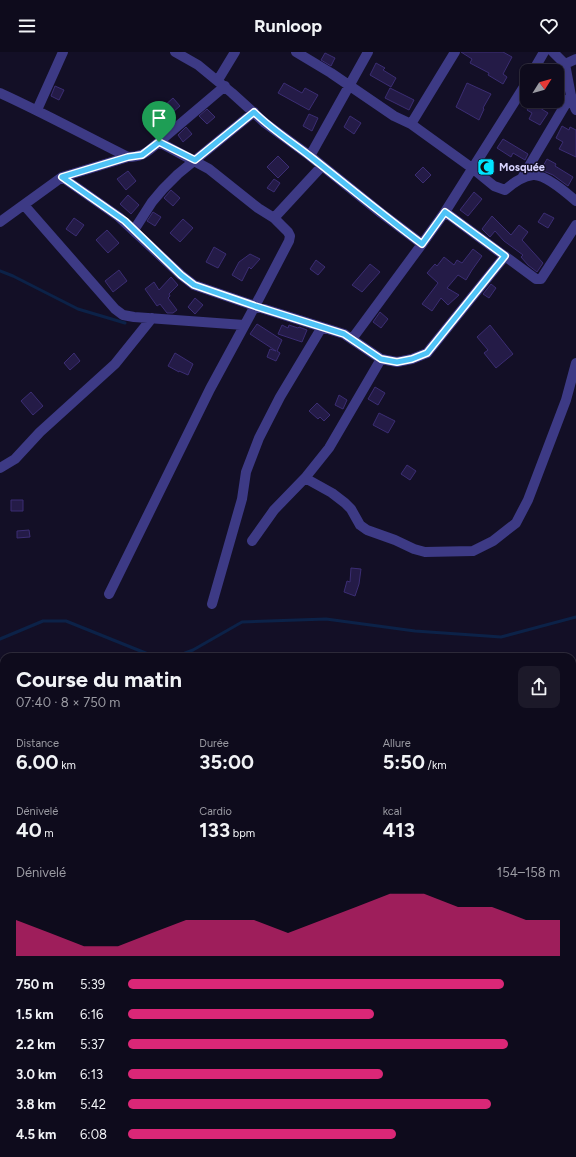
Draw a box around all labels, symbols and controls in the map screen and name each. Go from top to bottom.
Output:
icon: menu [16,15,38,37]
text: Runloop [254,15,322,37]
icon: heart [538,15,560,37]
north arrow [520,64,564,108]
map controls [520,64,564,108]
pin [142,101,176,142]
icon: arrive [148,107,170,129]
mosque icon: Mosquée [476,157,496,177]
place label: Mosquée [499,161,545,174]
text: Course du matin [16,666,182,693]
button: share [518,666,560,708]
text: 07:40 · 8 × 750 m [16,695,120,710]
text: Distance [16,737,59,750]
text: Durée [199,737,229,750]
text: Allure [383,737,411,750]
text: 6.00 [16,750,58,774]
text: 35:00 [199,750,254,774]
text: 5:50 [383,750,425,774]
text: km [58,759,76,772]
text: /km [425,759,447,772]
text: Dénivelé [16,805,58,818]
text: Cardio [199,805,232,818]
text: kcal [383,805,402,818]
text: 40 [16,818,42,842]
text: 133 [199,818,230,842]
text: 413 [383,818,415,842]
text: m [42,827,54,840]
text: bpm [230,827,255,840]
text: Dénivelé [16,865,66,880]
text: 154–158 m [497,865,560,880]
text: 750 m [16,977,54,992]
text: 5:39 [80,977,105,992]
text: 1.5 km [16,1007,54,1022]
text: 6:16 [80,1007,103,1022]
text: 2.2 km [16,1037,56,1052]
text: 5:37 [80,1037,105,1052]
text: 3.0 km [16,1067,56,1082]
text: 6:13 [80,1067,103,1082]
text: 3.8 km [16,1097,56,1112]
text: 5:42 [80,1097,106,1112]
text: 4.5 km [16,1127,56,1142]
text: 6:08 [80,1127,107,1142]

